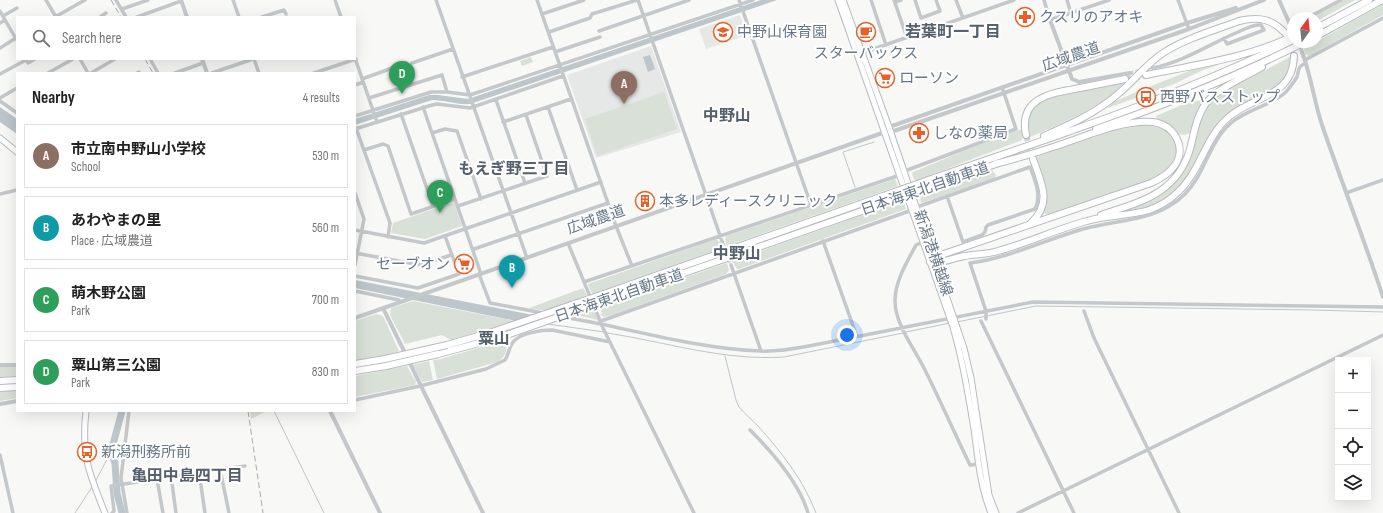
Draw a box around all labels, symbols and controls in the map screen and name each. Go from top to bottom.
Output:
pharmacy icon: クスリのアオキ [1014,6,1036,28]
place label: クスリのアオキ [1039,8,1144,27]
north arrow [1287,12,1323,48]
search box [16,16,356,60]
school or university icon: 中野山保育園 [712,21,734,43]
cafe icon: スターバックス [855,21,877,43]
place label: 中野山保育園 [737,23,827,42]
district label: 若葉町一丁目 [905,23,1001,42]
icon: search [30,27,52,49]
text: Search here [62,29,122,48]
street label: 広域農道 [1040,38,1102,76]
place label: スターバックス [814,44,918,63]
pin: D [389,61,415,94]
supermarket icon: ローソン [874,67,896,89]
place label: ローソン [899,69,959,88]
pin: A [611,71,637,104]
bus stop icon: 西野バスストップ [1135,86,1157,108]
text: Nearby [32,88,75,108]
place label: 西野バスストップ [1160,88,1280,107]
text: 4 results [303,90,340,106]
district label: 中野山 [703,107,751,126]
pharmacy icon: しなの薬局 [908,122,930,144]
place label: しなの薬局 [933,124,1008,143]
text: 市立南中野山小学校 [71,140,206,159]
text: A [43,148,49,164]
text: 530 m [312,148,339,164]
street label: 日本海東北自動車道 [858,158,992,220]
text: School [71,159,101,175]
district label: もえぎ野三丁目 [458,160,570,179]
pin: C [427,180,453,213]
building icon: 本多レディースクリニック [634,190,656,212]
place label: 本多レディースクリニック [659,192,837,211]
street label: 広域農道 [565,201,627,239]
street label: 新潟港横越線 [909,207,957,299]
text: あわやまの里 [71,211,161,230]
text: B [43,220,49,236]
text: 560 m [312,220,339,236]
text: Place · 広域農道 [71,233,153,249]
district label: 中野山 [713,245,761,264]
supermarket icon: セーブオン [453,253,475,275]
place label: セーブオン [376,255,450,274]
pin: B [499,255,525,288]
street label: 日本海東北自動車道 [552,265,686,327]
text: 萌木野公園 [71,284,146,303]
text: C [43,292,49,308]
text: 700 m [312,292,339,308]
text: Park [71,303,90,319]
your location [837,325,857,345]
district label: 粟山 [478,330,510,349]
text: 粟山第三公園 [71,356,161,375]
map controls [1335,357,1371,501]
button: + [1335,357,1371,393]
text: D [43,364,49,380]
text: 830 m [312,364,339,380]
text: Park [71,375,90,391]
button: − [1335,393,1371,429]
button: locate [1335,429,1371,465]
bus stop icon: 新潟刑務所前 [76,441,98,463]
place label: 新潟刑務所前 [101,443,191,462]
button: layers [1335,465,1371,501]
district label: 亀田中島四丁目 [131,467,243,486]

